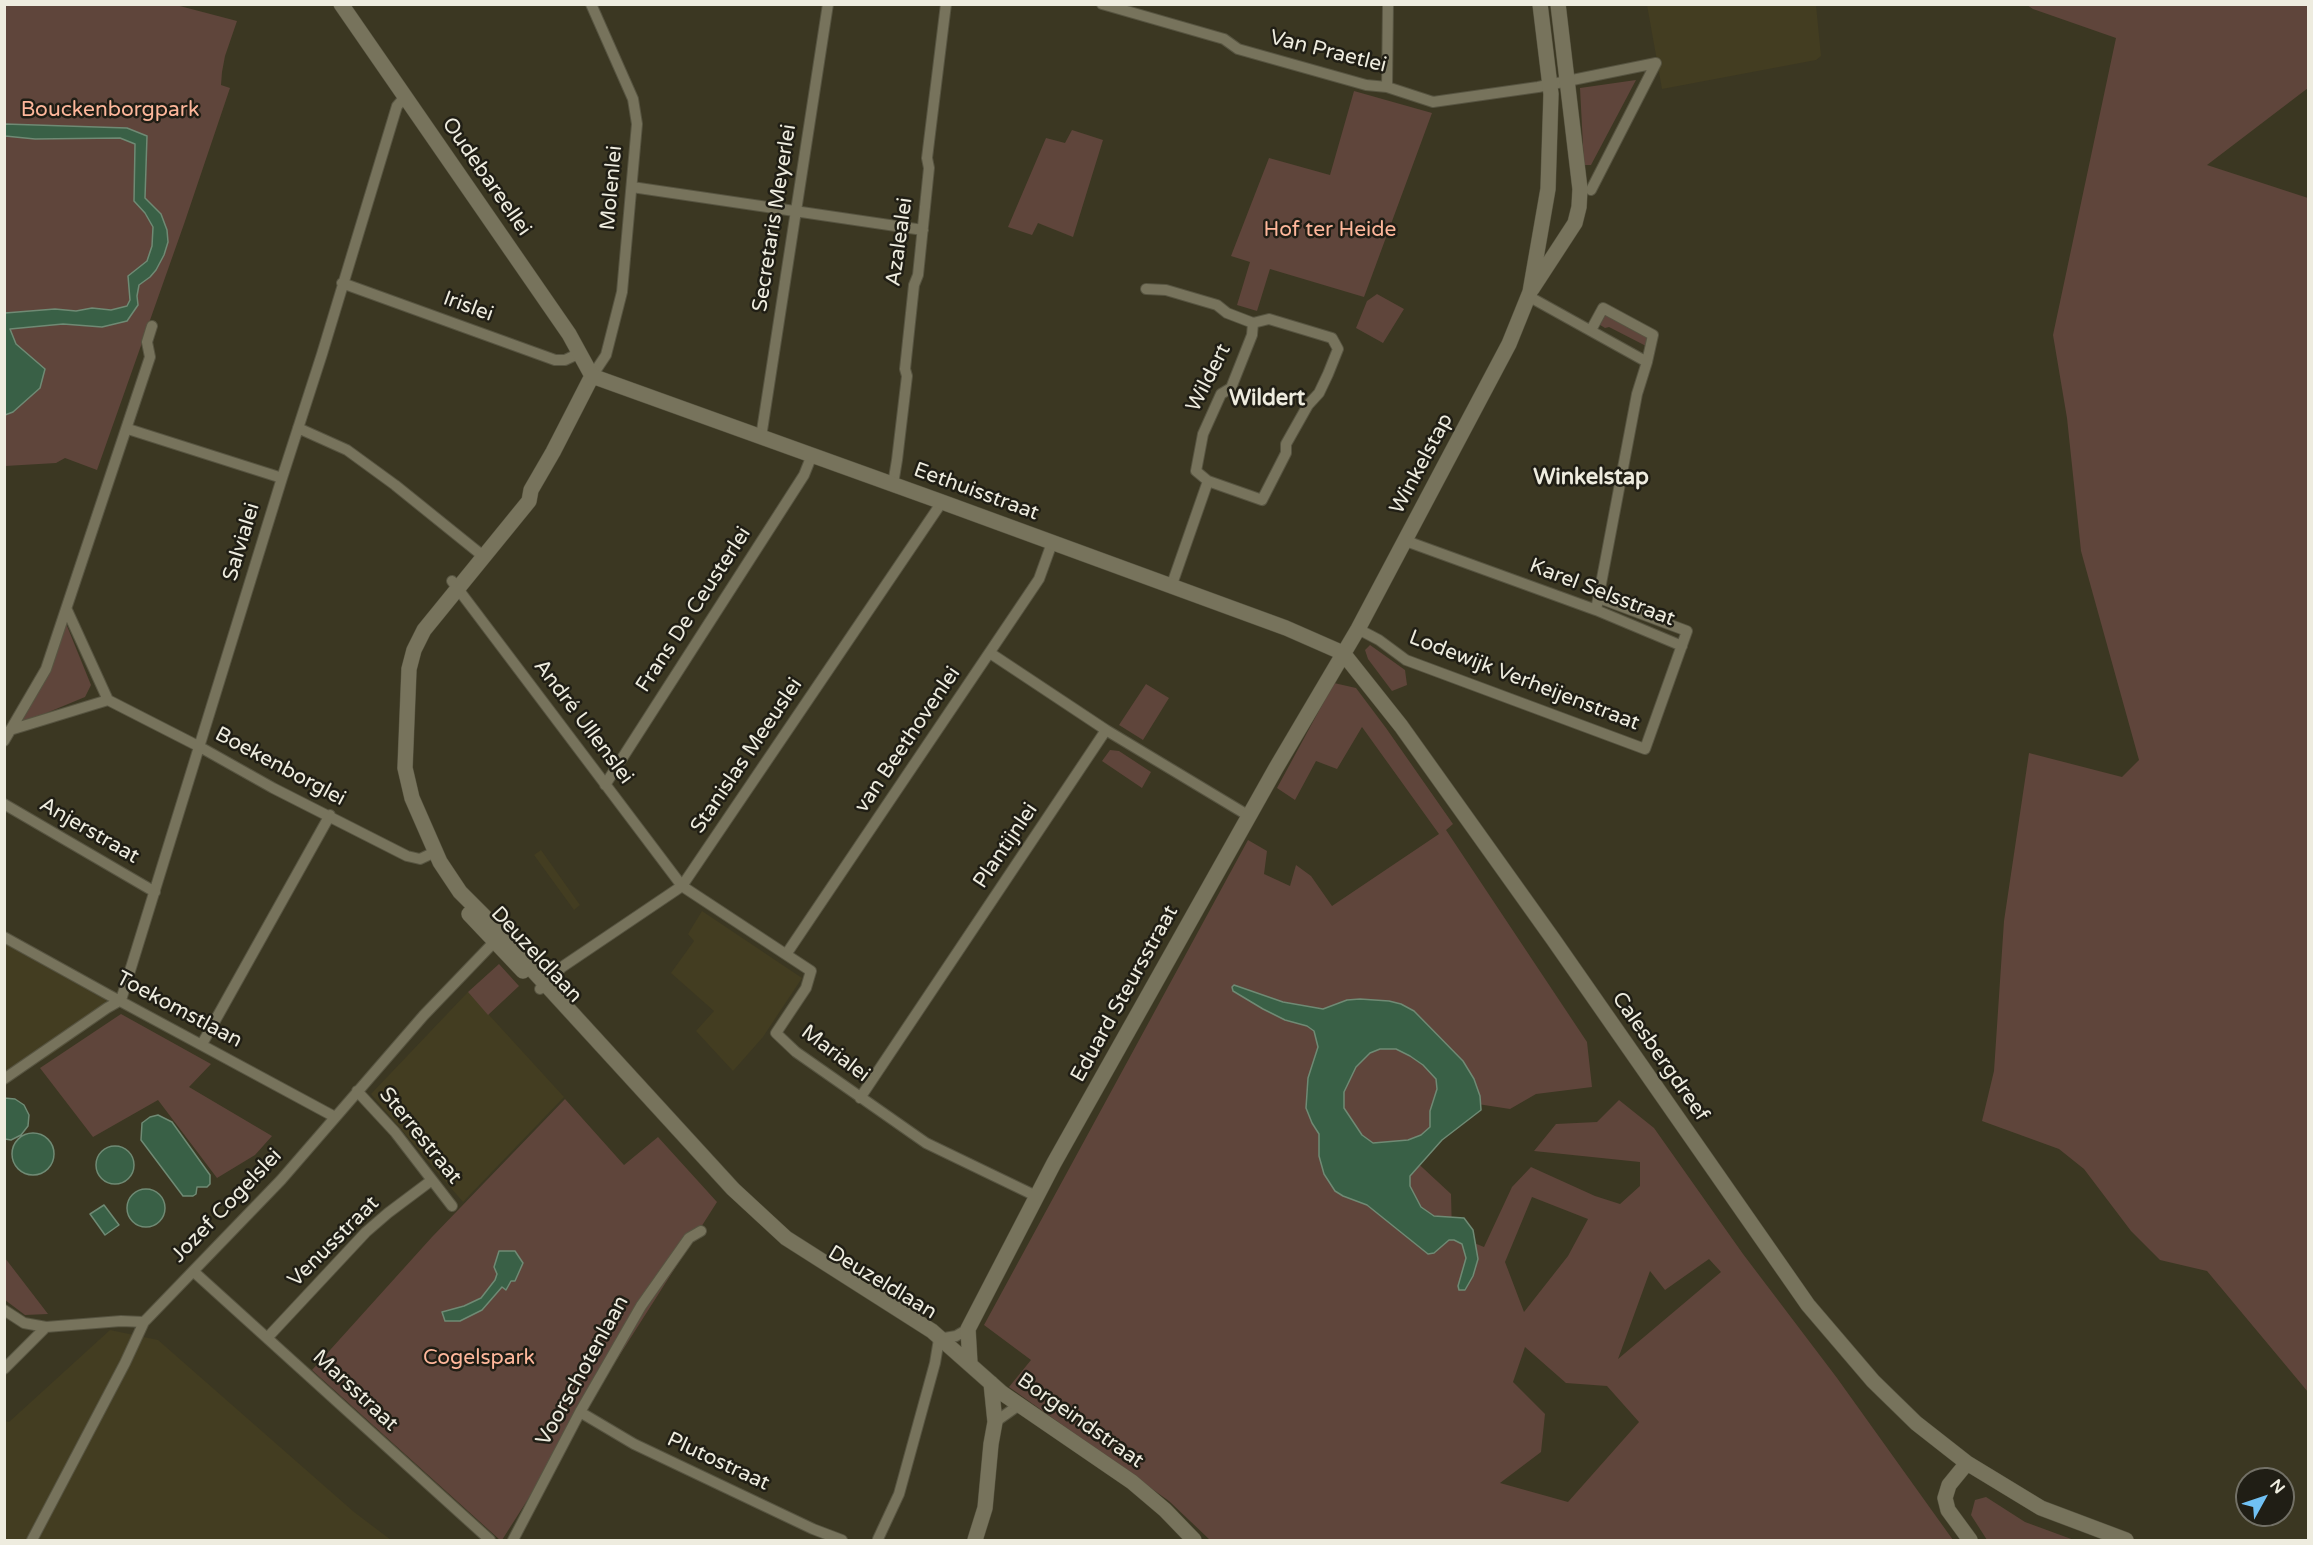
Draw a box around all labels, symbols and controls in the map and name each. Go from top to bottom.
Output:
street label: Van Praetlei [1267,25,1389,79]
park label: Bouckenborgpark [21,97,199,123]
street label: Oudebareellei [436,113,536,241]
street label: Secretaris Meyerlei [748,122,802,314]
street label: Molenlei [596,145,628,231]
street label: Azalealei [881,196,919,288]
park label: Hof ter Heide [1264,217,1396,243]
street label: Irislei [440,286,496,328]
street label: Wildert [1181,340,1237,416]
district label: Wildert [1229,386,1305,412]
street label: Winkelstap [1385,409,1459,519]
street label: Eethuisstraat [910,458,1042,526]
district label: Winkelstap [1533,465,1649,491]
street label: Salvialei [218,500,266,584]
street label: Frans De Ceusterlei [631,523,757,697]
street label: Karel Selsstraat [1526,554,1678,632]
street label: Lodewijk Verheijenstraat [1405,625,1643,737]
street label: André Ullenslei [528,655,638,789]
street label: van Beethovenlei [850,662,966,818]
street label: Stanislas Meeuslei [686,674,808,838]
street label: Boekenborglei [210,722,350,812]
street label: Anjerstraat [35,792,143,870]
street label: Plantijnlei [968,799,1044,893]
street label: Eduard Steursstraat [1066,901,1184,1087]
street label: Deuzeldlaan [485,902,587,1008]
street label: Toekomstlaan [112,966,246,1054]
street label: Calesbergdreef [1606,987,1714,1127]
street label: Marialei [796,1020,874,1088]
street label: Sterrestraat [373,1082,467,1190]
street label: Jozef Cogelslei [166,1144,288,1268]
street label: Venusstraat [283,1191,385,1293]
street label: Deuzeldlaan [823,1241,941,1325]
street label: Voorschotenlaan [531,1291,635,1451]
street label: Marsstraat [307,1345,403,1437]
park label: Cogelspark [423,1345,535,1371]
street label: Borgeindstraat [1012,1368,1148,1474]
street label: Plutostraat [663,1427,773,1497]
north arrow [2235,1467,2295,1527]
text: N [2265,1475,2289,1498]

